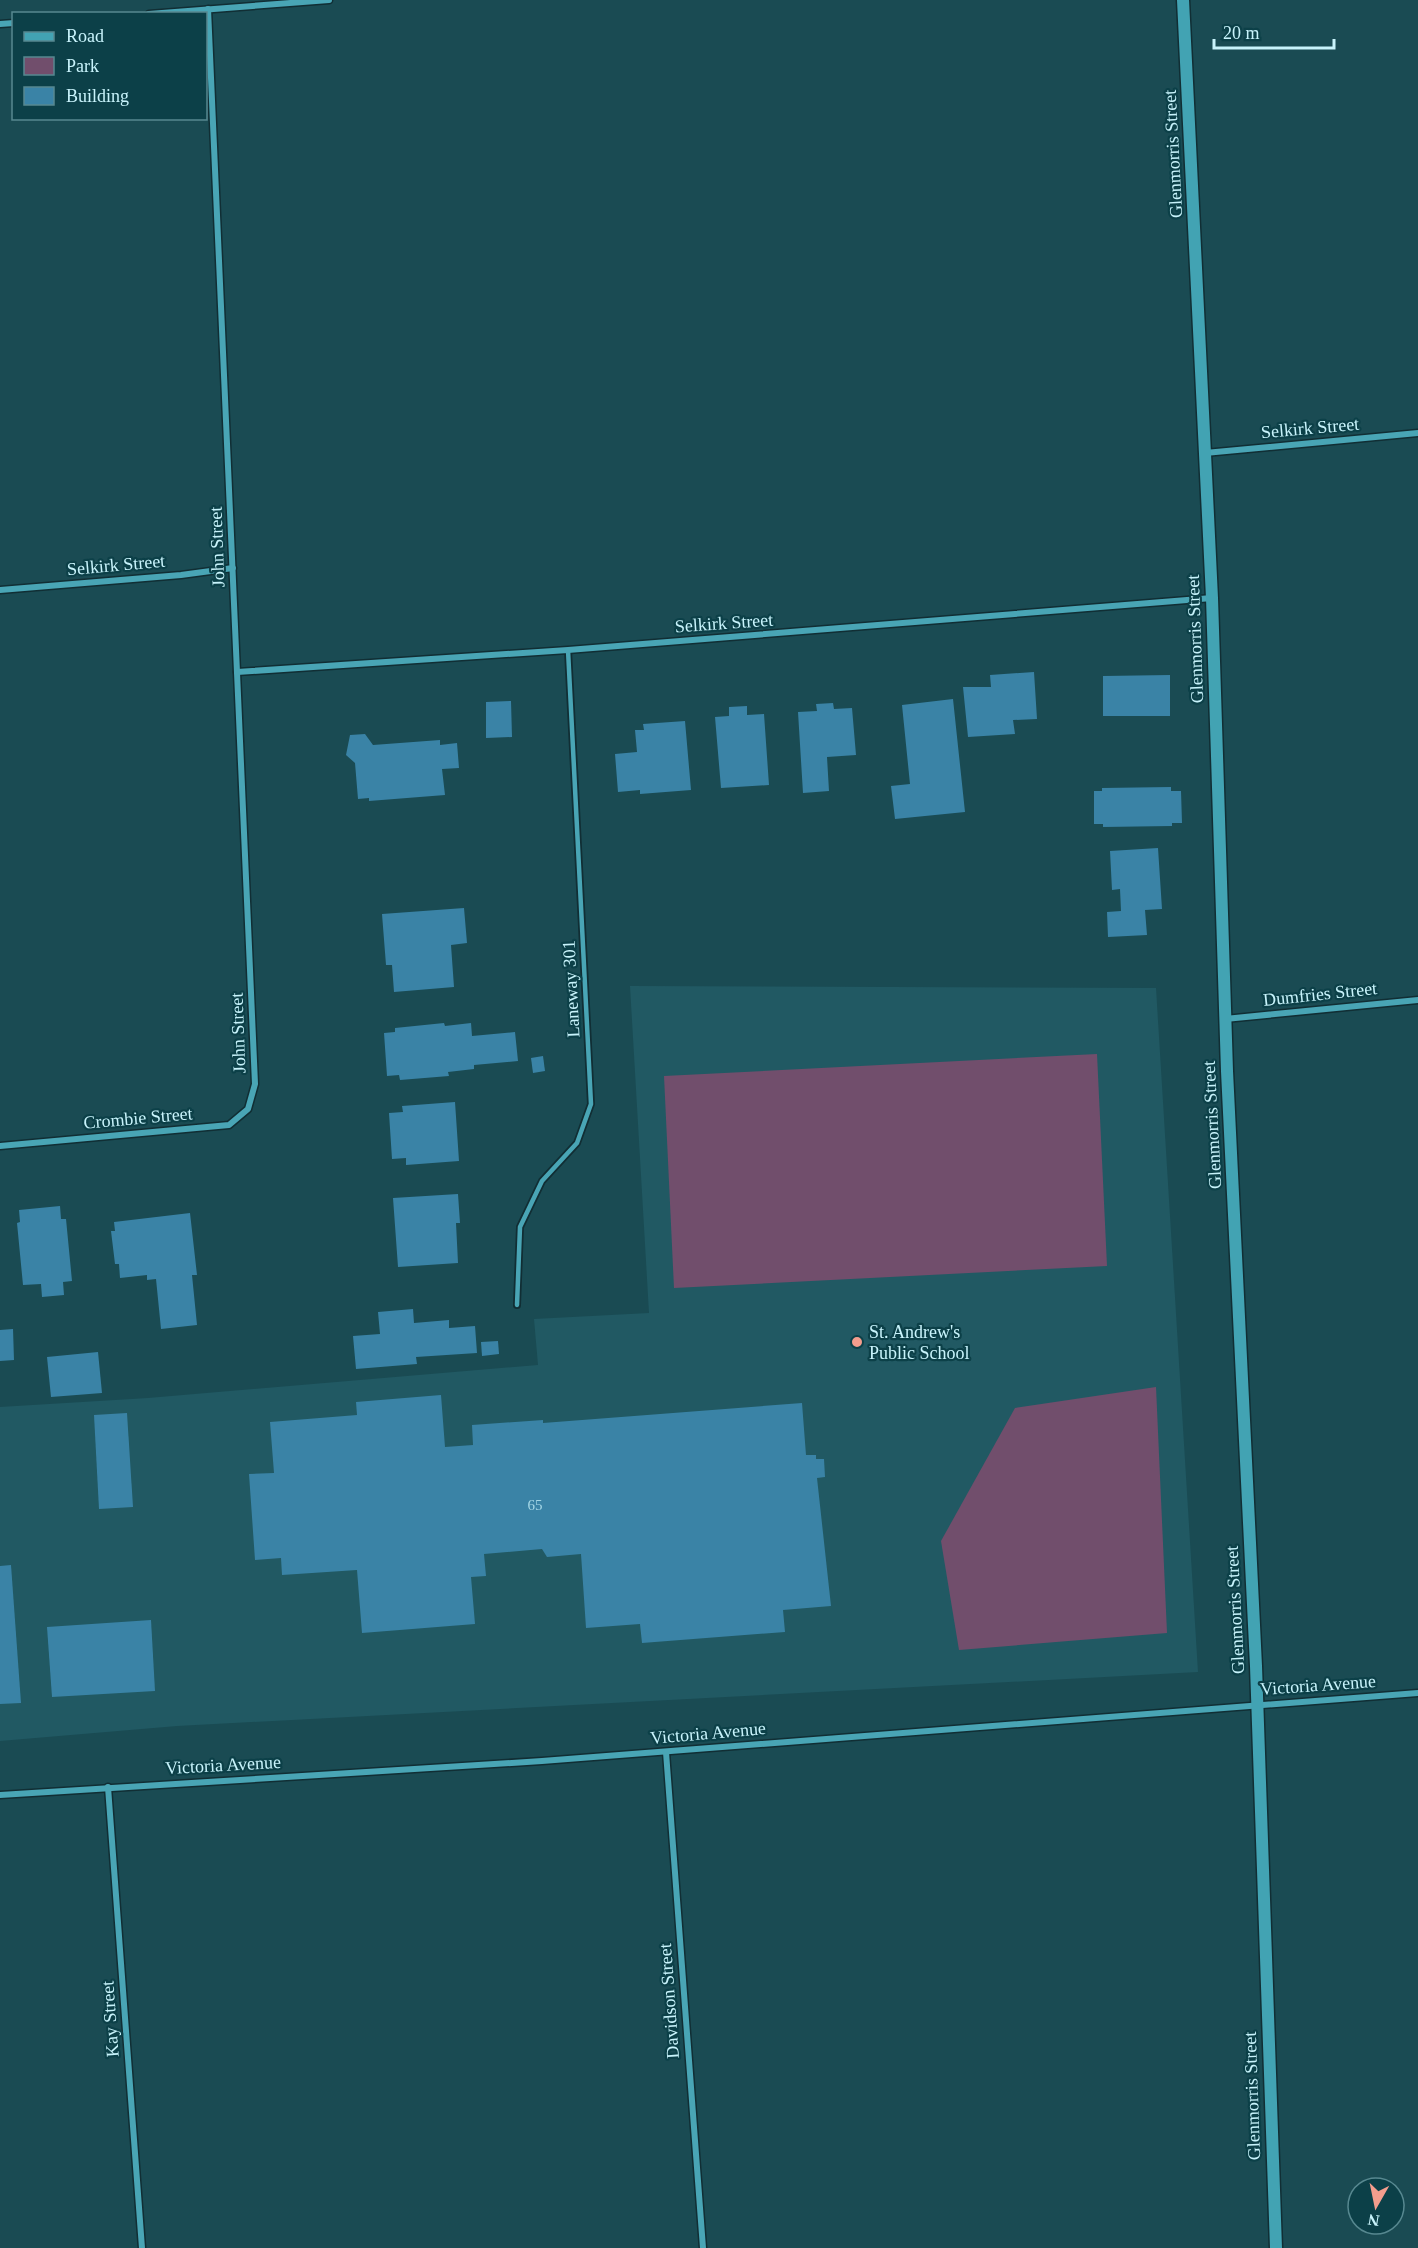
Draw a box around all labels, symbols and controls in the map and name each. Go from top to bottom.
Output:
legend [12,12,207,120]
scale bar [1214,12,1334,50]
text: 20 m [1223,23,1260,43]
text: Road [66,26,104,46]
text: Park [66,56,99,76]
text: Building [66,86,129,106]
street label: Glenmorris Street [1160,89,1186,219]
street label: Selkirk Street [1260,414,1360,442]
street label: John Street [206,506,228,588]
street label: Selkirk Street [66,551,166,579]
street label: Glenmorris Street [1183,574,1207,704]
street label: Selkirk Street [674,610,774,636]
street label: Laneway 301 [558,940,584,1038]
street label: Dumfries Street [1262,978,1378,1010]
street label: John Street [227,992,249,1074]
street label: Glenmorris Street [1199,1060,1225,1190]
street label: Crombie Street [83,1103,193,1133]
place label: St. Andrew's Public School [869,1322,970,1363]
marker: St. Andrew's Public School [850,1335,864,1349]
house number: 65 [528,1497,543,1513]
street label: Glenmorris Street [1222,1545,1248,1675]
street label: Victoria Avenue [1259,1671,1377,1699]
street label: Victoria Avenue [649,1718,767,1748]
street label: Victoria Avenue [165,1752,281,1778]
street label: Davidson Street [655,1943,683,2059]
street label: Kay Street [97,1980,123,2058]
street label: Glenmorris Street [1240,2031,1264,2161]
north arrow [1346,2176,1406,2236]
text: N [1366,2211,1381,2230]

